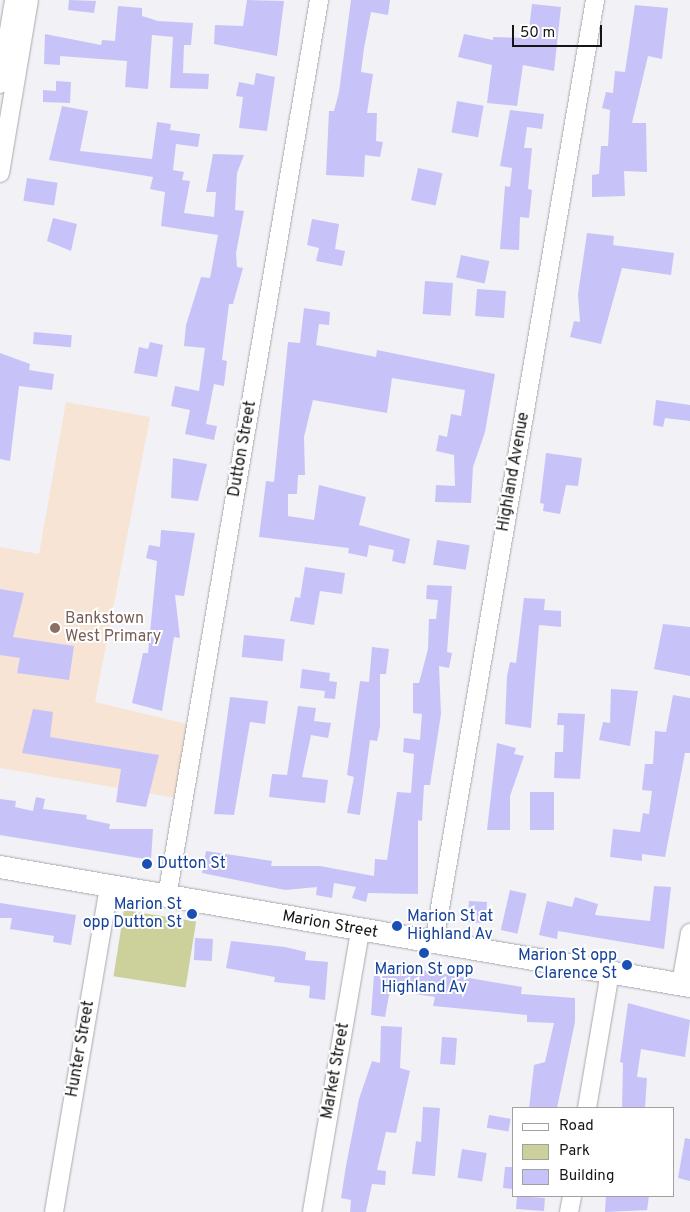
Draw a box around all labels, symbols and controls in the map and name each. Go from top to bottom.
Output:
scale bar [515,15,605,47]
text: 50 m [520,24,555,43]
street label: Dutton Street [225,399,261,499]
street label: Highland Avenue [494,410,534,534]
place label: Bankstown West Primary [65,609,161,647]
marker: Bankstown West Primary [49,622,61,634]
place label: Dutton St [157,854,226,874]
marker: Dutton St [141,858,153,870]
place label: Marion St opp Dutton St [83,895,182,933]
street label: Marion Street [281,907,379,943]
place label: Marion St at Highland Av [407,907,493,945]
marker: Marion St opp Dutton St [186,908,198,920]
marker: Marion St at Highland Av [391,920,403,932]
place label: Marion St opp Clarence St [518,946,617,984]
marker: Marion St opp Highland Av [418,947,430,959]
marker: Marion St opp Clarence St [621,959,633,971]
place label: Marion St opp Highland Av [375,960,473,998]
street label: Hunter Street [63,999,99,1099]
street label: Market Street [318,1021,354,1121]
legend [512,1107,675,1197]
text: Road [559,1117,594,1136]
text: Park [559,1142,590,1161]
text: Building [559,1167,614,1186]

